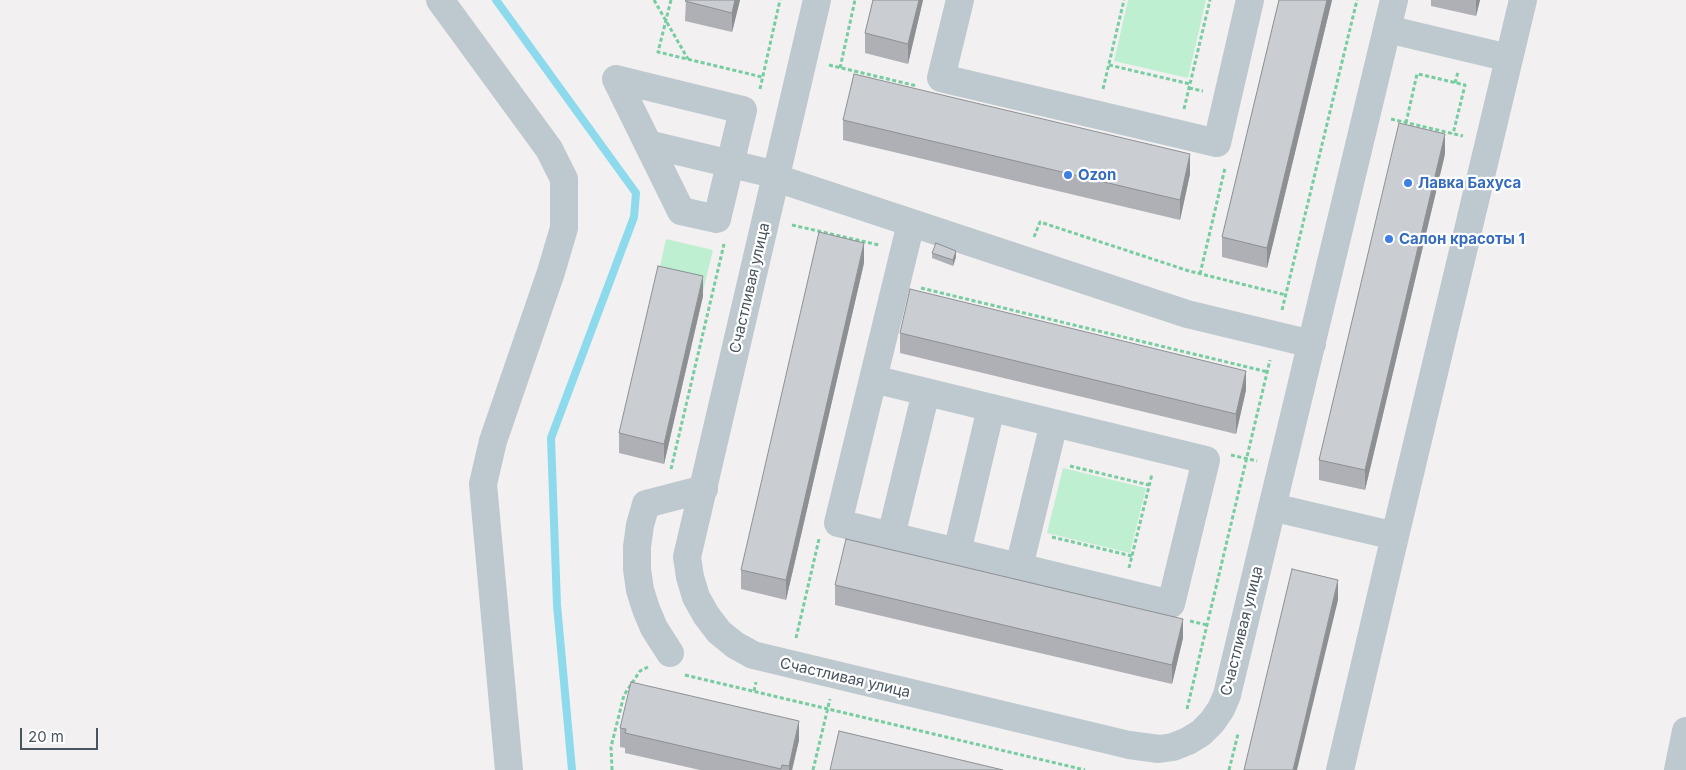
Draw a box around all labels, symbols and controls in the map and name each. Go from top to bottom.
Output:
place label: Ozon [1078,166,1116,184]
marker: Ozon [1062,169,1074,181]
place label: Лавка Бахуса [1418,174,1521,192]
marker: Лавка Бахуса [1402,177,1414,189]
street label: Счастливая улица [726,221,774,355]
place label: Салон красоты 1 [1399,230,1525,248]
marker: Салон красоты 1 [1383,233,1395,245]
street label: Счастливая улица [1217,564,1267,698]
street label: Счастливая улица [778,654,912,702]
scale bar [22,718,100,750]
text: 20 m [28,727,64,746]

